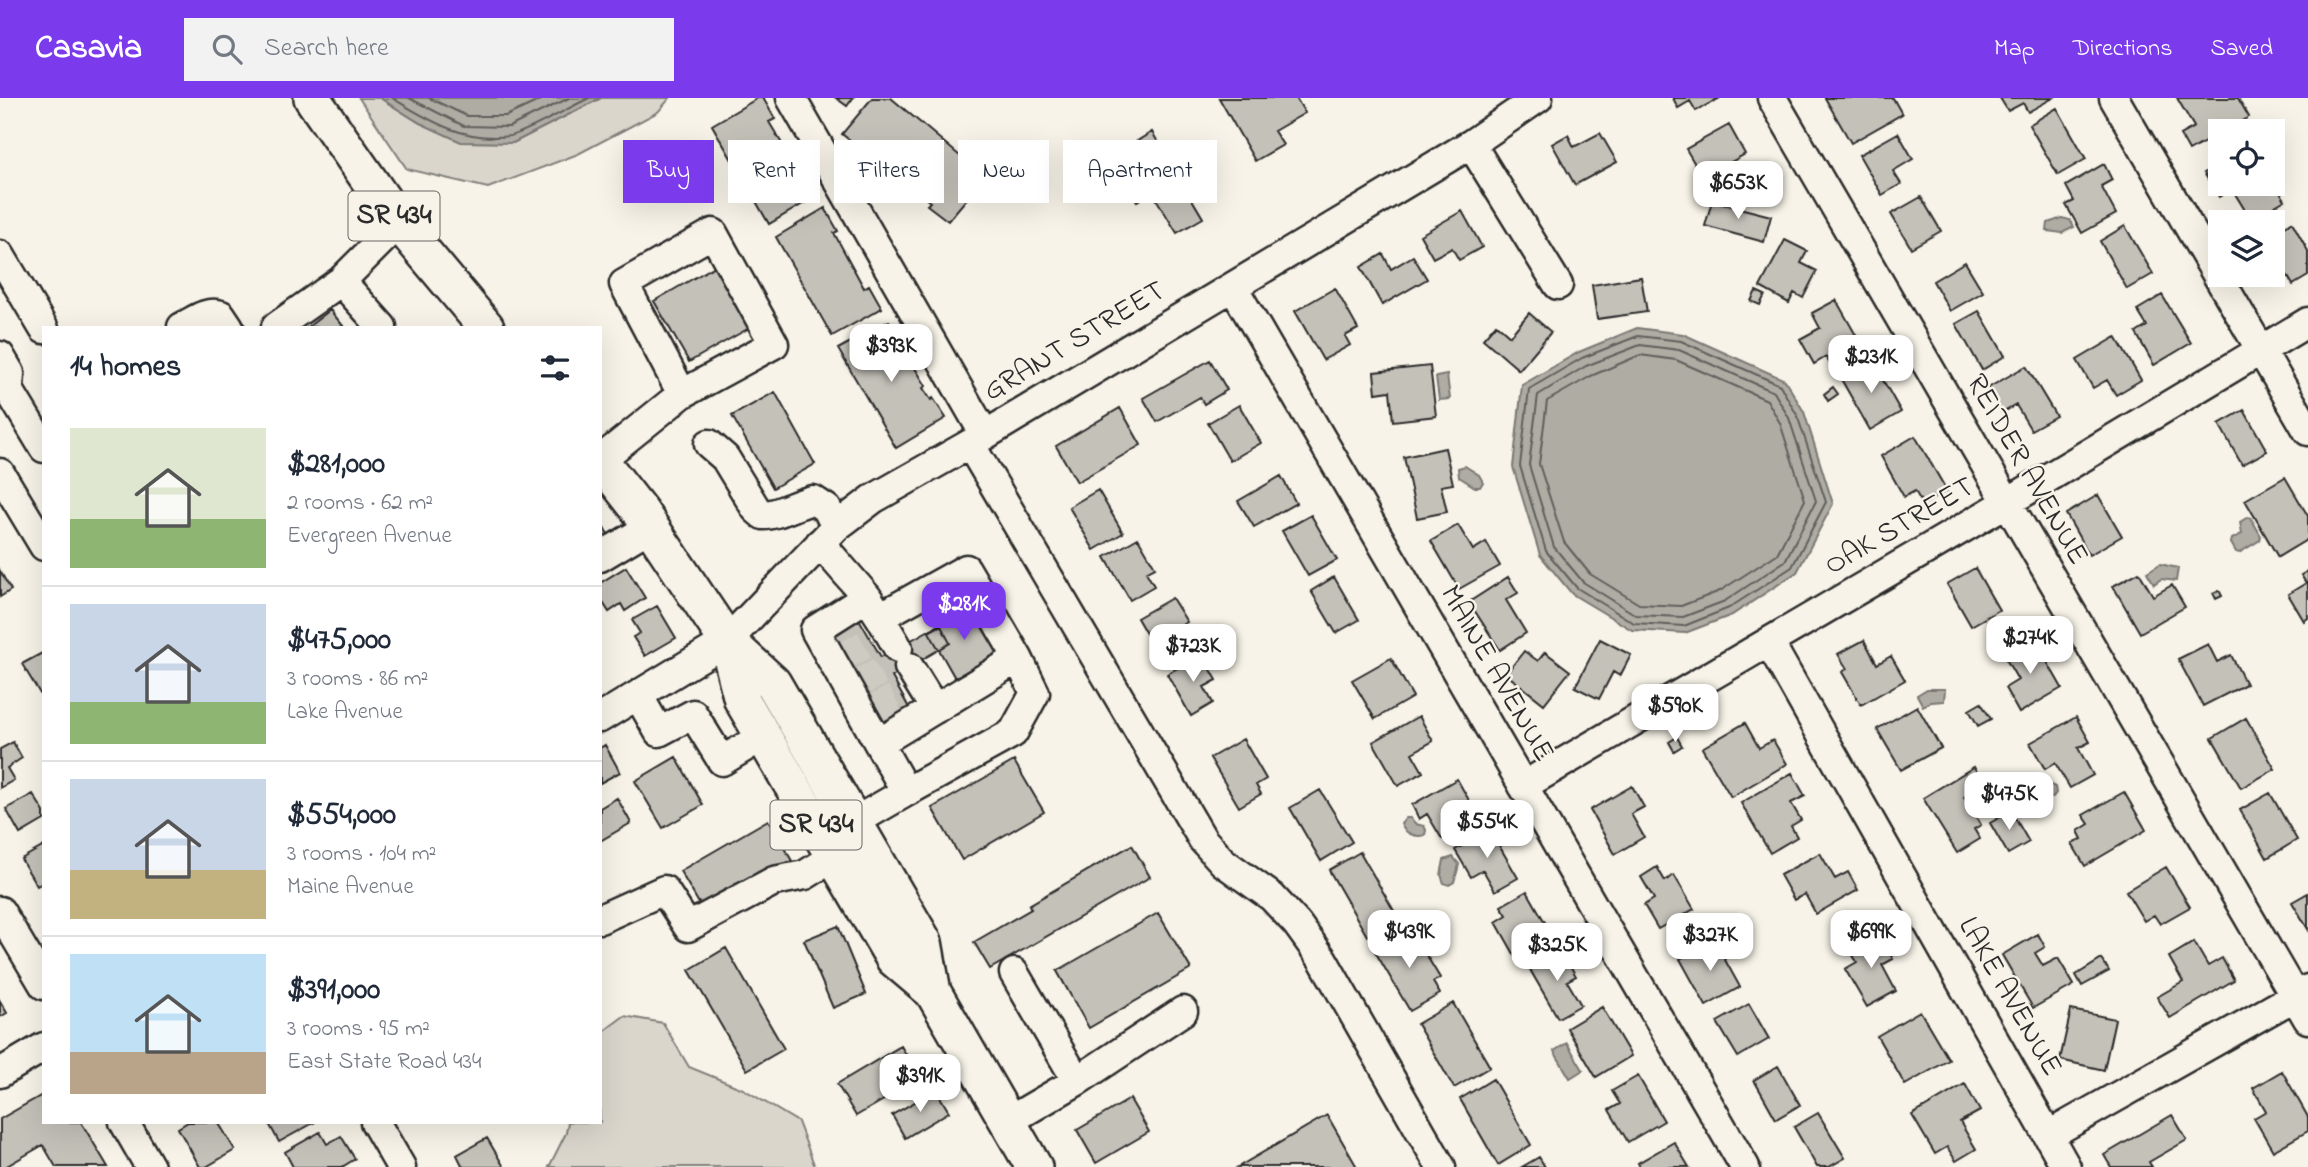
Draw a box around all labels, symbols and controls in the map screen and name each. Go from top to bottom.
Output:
search box [184,18,674,81]
text: Casavia [35,25,142,73]
icon: search [208,30,246,68]
text: Search here [264,30,389,68]
text: Map [1994,32,2035,67]
text: Directions [2073,32,2172,67]
text: Saved [2210,32,2273,67]
map controls [2208,119,2285,287]
button: locate [2208,119,2285,196]
chip: Buy [623,140,714,203]
chip: Rent [728,140,820,203]
chip: Filters [834,140,944,203]
chip: New [958,140,1049,203]
chip: Apartment [1063,140,1217,203]
pin: $653K [1689,162,1787,221]
text: $653K [1709,167,1767,200]
road number: SR 434 [348,192,440,240]
button: layers [2208,210,2285,287]
street label: GRANT STREET [976,270,1174,414]
pin: $393K [842,324,940,384]
text: $393K [866,330,917,363]
pin: $231K [1822,336,1920,395]
text: $231K [1844,341,1898,374]
text: 14 homes [70,346,181,390]
icon: filters [536,349,574,387]
street label: REIDER AVENUE [1953,366,2099,574]
text: $281,000 [287,443,385,487]
icon: home [126,456,210,540]
street label: OAK STREET [1817,466,1983,588]
text: 2 rooms · 62 m² [287,487,433,520]
text: Evergreen Avenue [287,520,452,553]
street label: MAINE AVENUE [1427,577,1565,771]
pin: $281K [915,582,1013,642]
text: $281K [938,588,990,621]
pin: $274K [1981,616,2079,676]
text: $475,000 [287,619,391,663]
text: $274K [2002,622,2058,655]
pin: $723K [1144,624,1242,684]
text: $723K [1165,630,1221,663]
icon: home [126,632,210,716]
text: 3 rooms · 86 m² [287,663,428,696]
pin: $590K [1626,684,1724,744]
text: $590K [1647,690,1703,723]
text: Lake Avenue [287,696,403,729]
pin: $475K [1960,772,2058,832]
text: $475K [1980,778,2038,811]
text: $554,000 [287,794,396,838]
road number: SR 434 [770,800,862,850]
pin: $554K [1438,800,1536,860]
text: $554K [1457,806,1517,839]
icon: home [126,807,210,891]
text: 3 rooms · 104 m² [287,838,436,871]
text: Maine Avenue [287,871,414,904]
street label: LAKE AVENUE [1945,909,2073,1085]
pin: $439K [1360,910,1458,970]
pin: $699K [1822,910,1920,970]
pin: $327K [1661,914,1759,973]
text: $439K [1384,916,1434,949]
text: $699K [1846,916,1896,949]
text: $327K [1682,919,1738,952]
pin: $325K [1508,924,1606,983]
text: $325K [1527,929,1587,962]
text: $391,000 [287,969,380,1013]
icon: home [126,982,210,1066]
text: 3 rooms · 95 m² [287,1013,430,1046]
text: East State Road 434 [287,1046,481,1079]
pin: $391K [871,1054,969,1114]
text: $391K [896,1060,944,1093]

